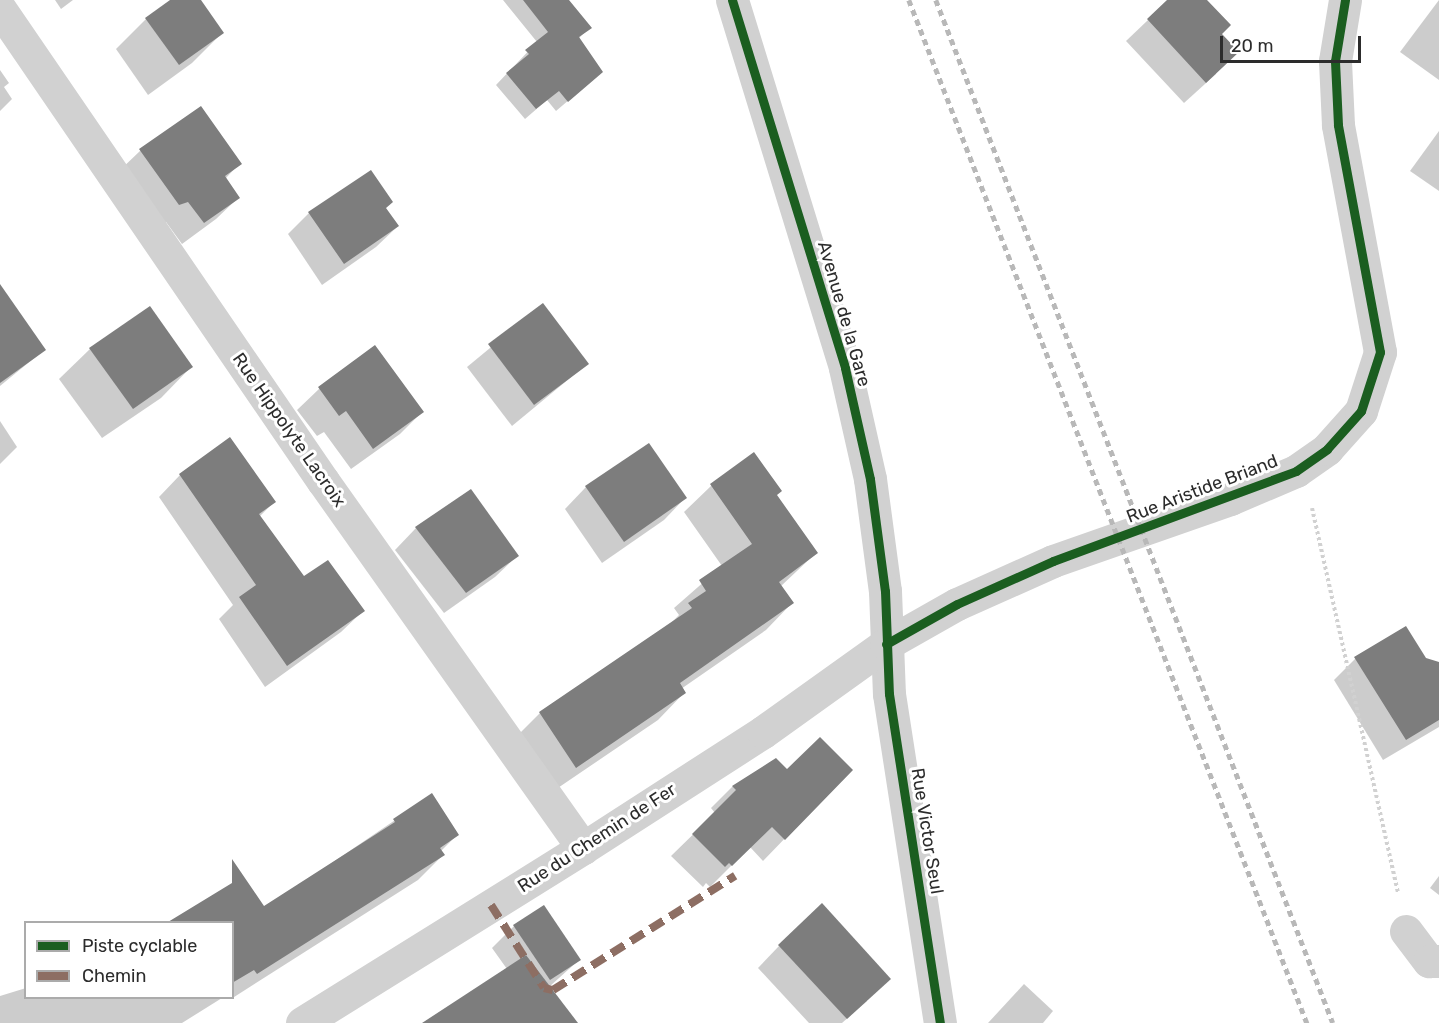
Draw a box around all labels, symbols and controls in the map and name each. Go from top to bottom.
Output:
scale bar [1223,24,1364,62]
text: 20 m [1231,35,1273,57]
street label: Avenue de la Gare [813,239,875,389]
street label: Rue Hippolyte Lacroix [228,349,350,511]
street label: Rue Aristide Briand [1123,450,1281,528]
street label: Rue Victor Seul [906,766,948,896]
street label: Rue du Chemin de Fer [514,779,680,897]
legend [24,921,234,999]
text: Piste cyclable [82,935,197,957]
text: Chemin [82,965,146,987]

